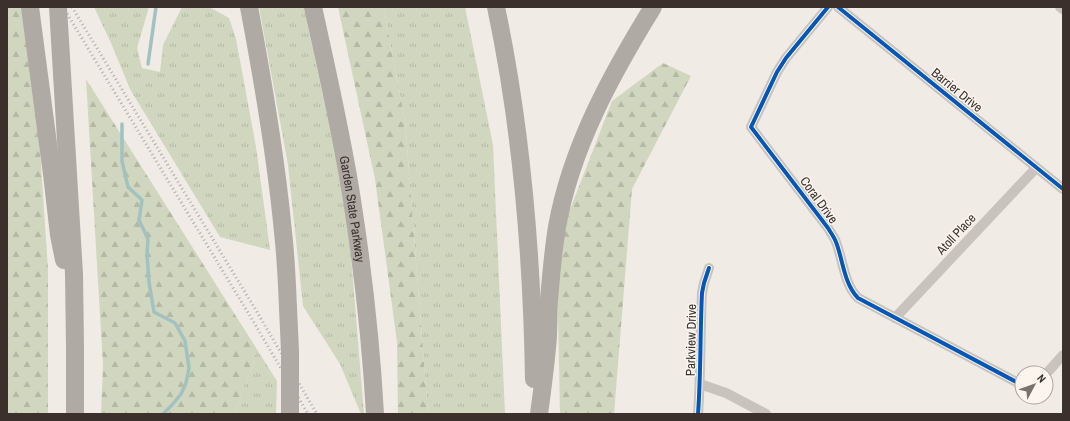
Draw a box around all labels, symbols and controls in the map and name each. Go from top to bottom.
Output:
street label: Barrier Drive [928,64,986,116]
street label: Garden State Parkway [336,154,369,264]
street label: Coral Drive [796,173,842,227]
street label: Atoll Place [932,210,979,259]
street label: Parkview Drive [682,304,700,376]
north arrow [1014,365,1054,405]
text: N [1034,371,1049,385]

